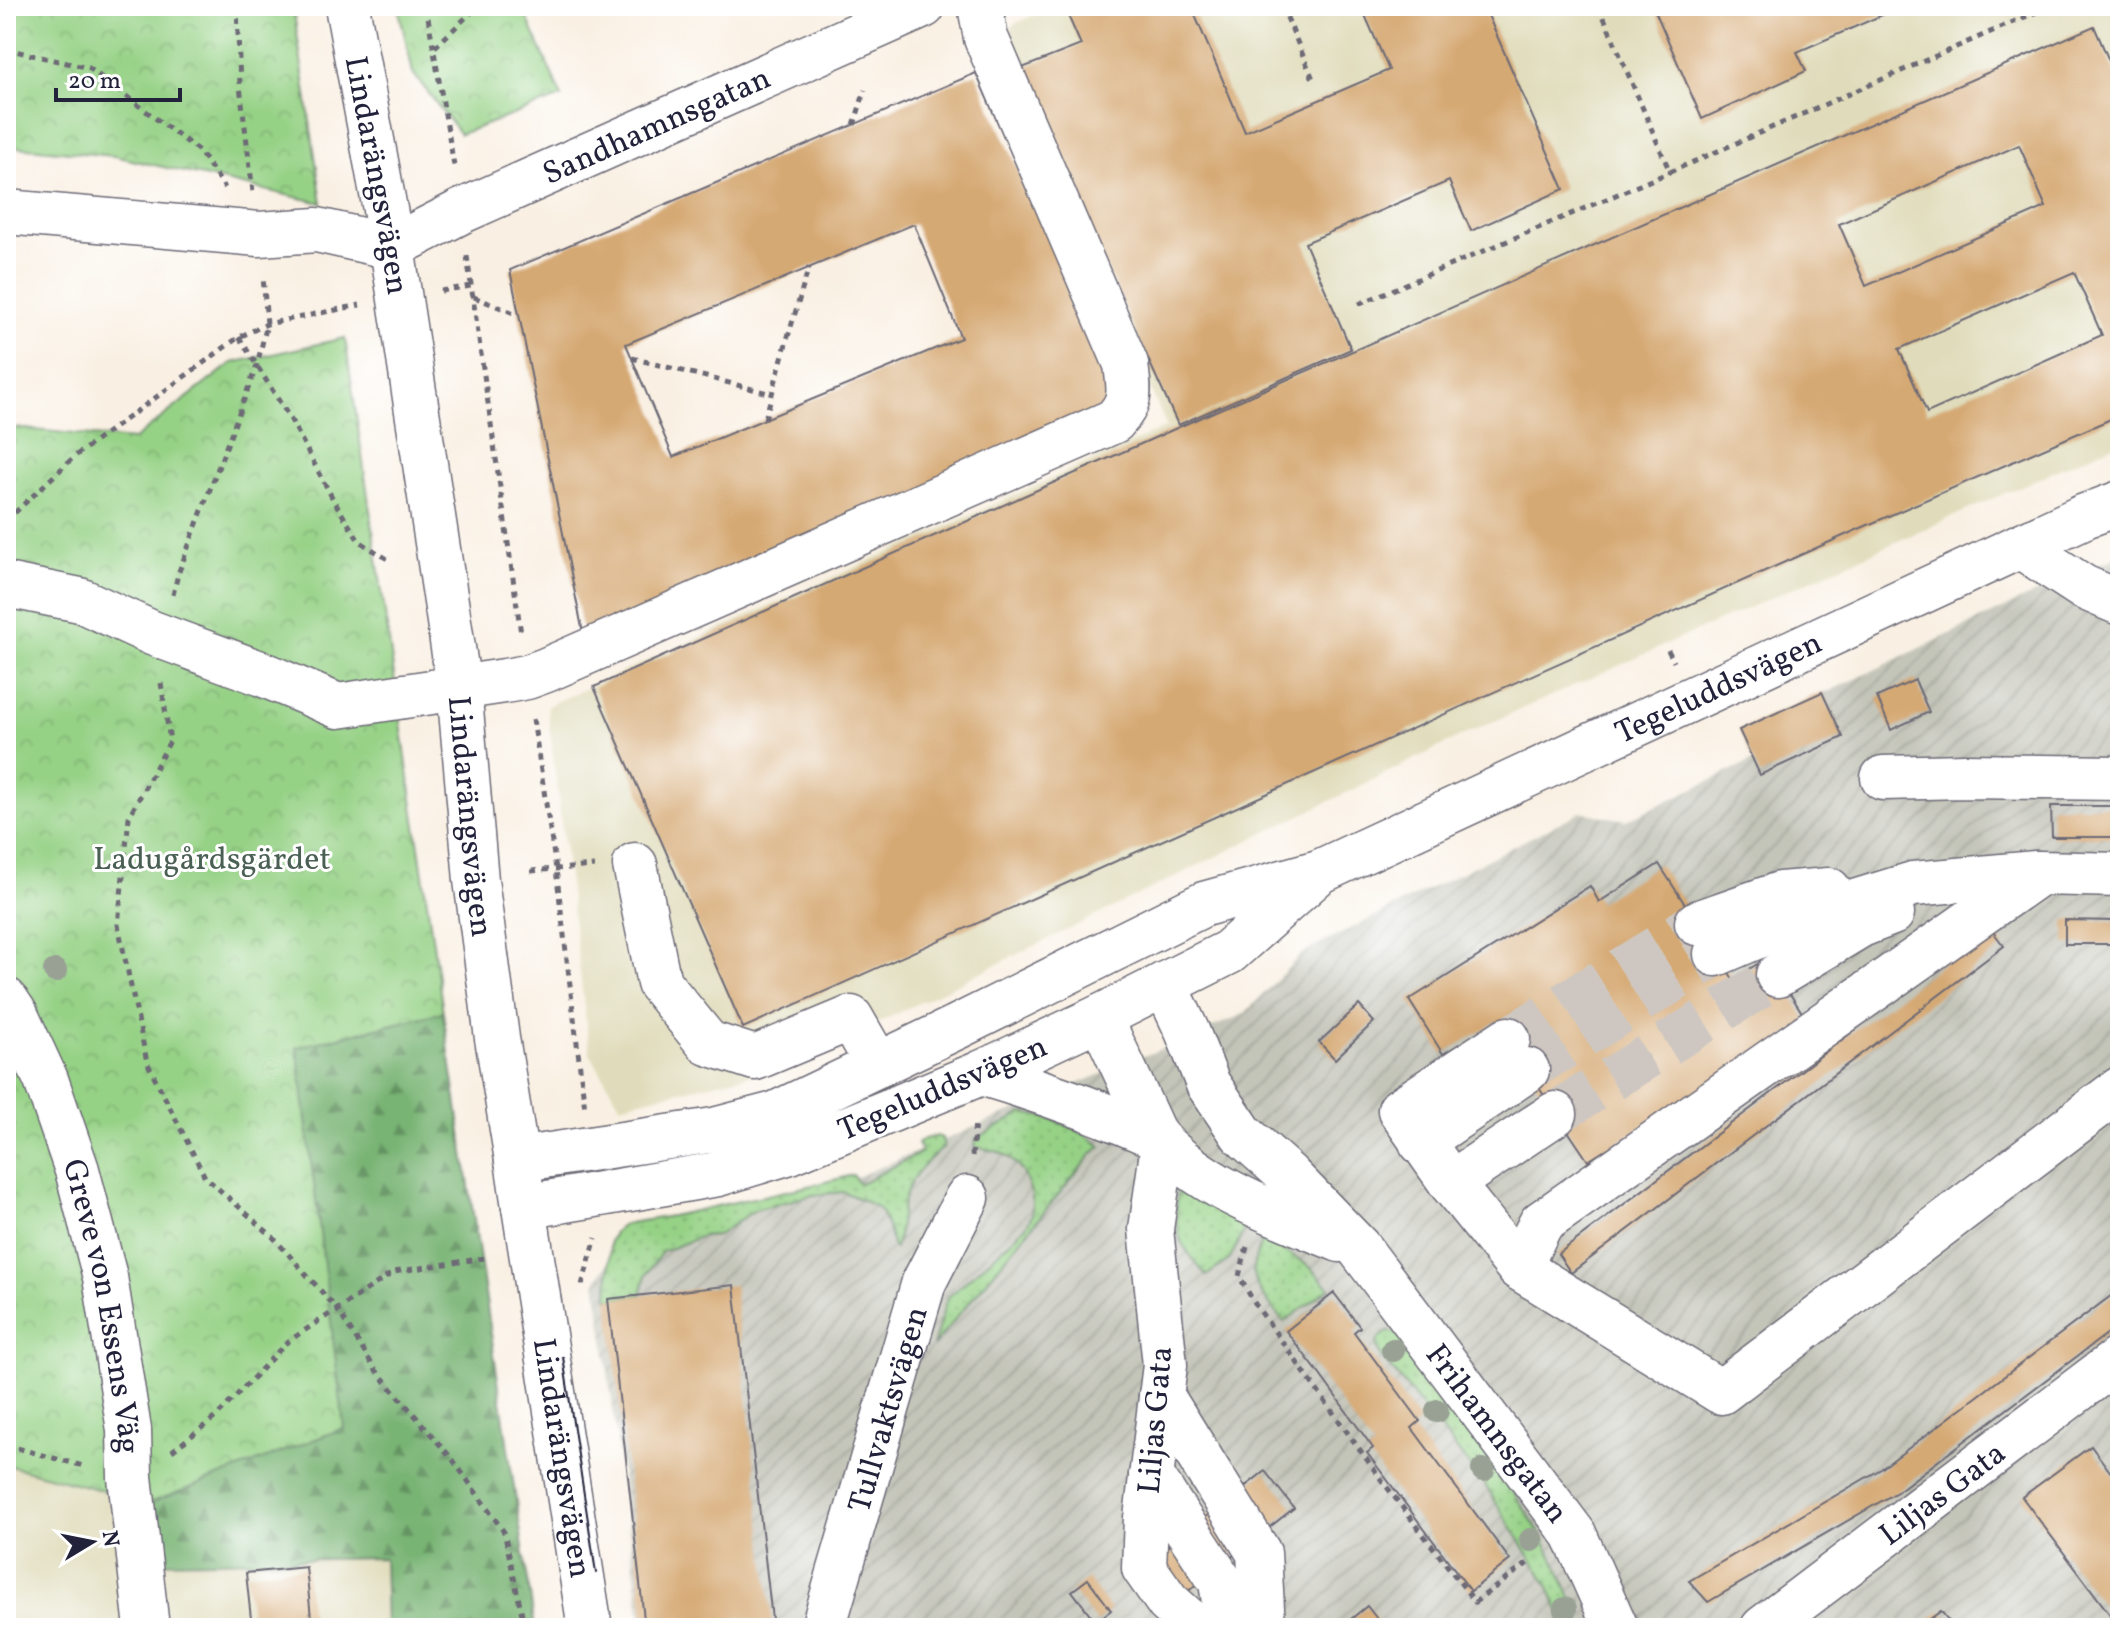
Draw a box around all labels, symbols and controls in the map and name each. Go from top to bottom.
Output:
scale bar [56,52,180,102]
street label: Lindarängsvägen [332,53,418,298]
street label: Sandhamnsgatan [536,58,778,197]
text: 20 m [68,65,121,99]
street label: Tegeluddsvägen [1609,622,1830,756]
street label: Lindarängsvägen [435,694,502,940]
park label: Ladugårdsgärdet [93,839,331,883]
street label: Tegeluddsvägen [832,1026,1055,1154]
street label: Greve von Essens Väg [50,1155,149,1454]
street label: Tullvaktsvägen [839,1302,941,1518]
street label: Lindarängsvägen [520,1335,601,1581]
street label: Frihamnsgatan [1414,1336,1577,1533]
street label: Liljas Gata [1129,1345,1185,1496]
street label: Liljas Gata [1871,1433,2016,1558]
north arrow [52,1502,132,1582]
text: N [93,1528,126,1550]

